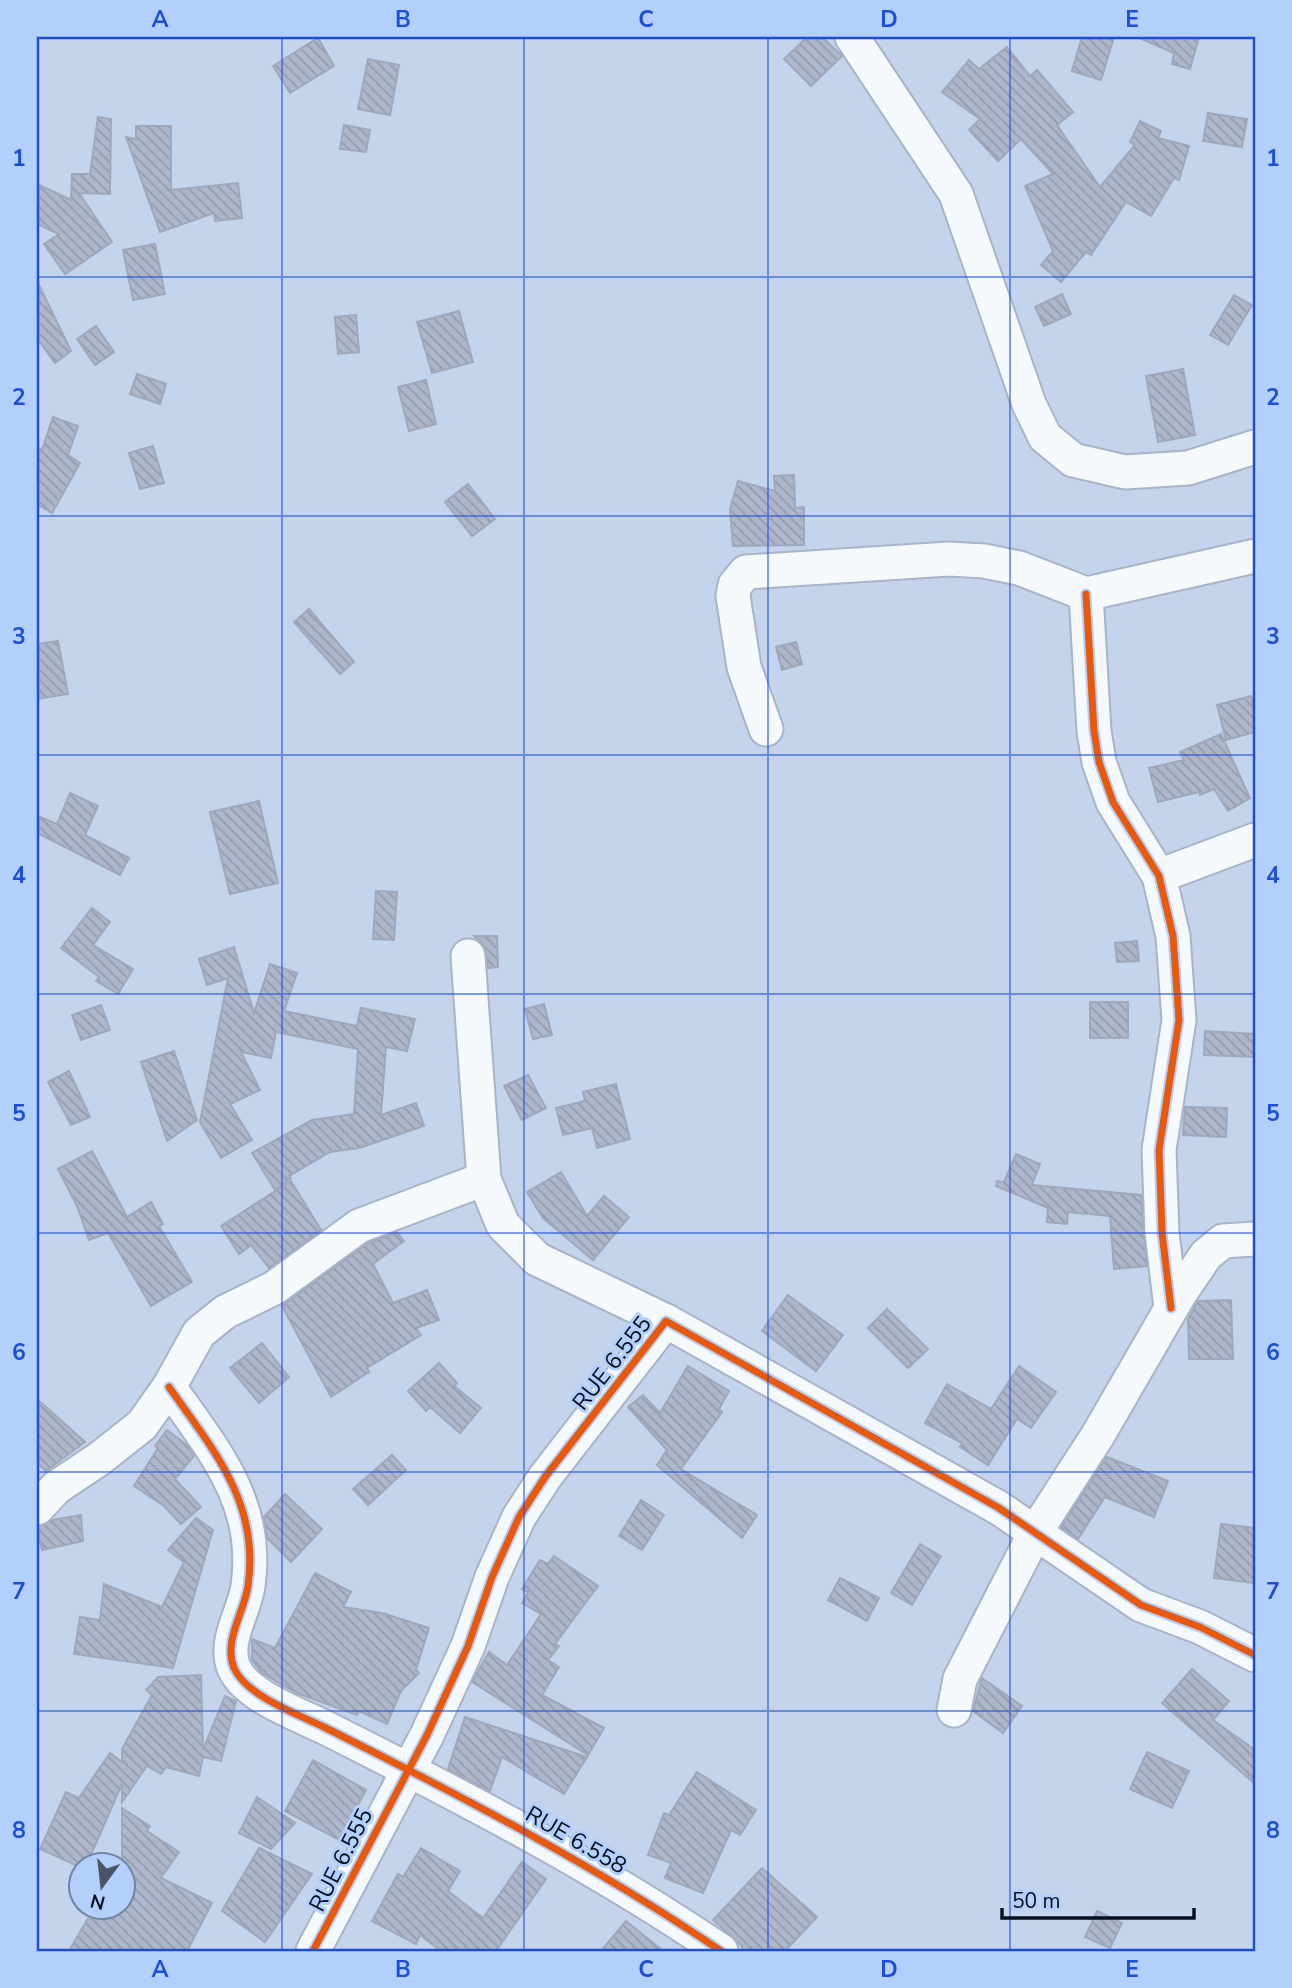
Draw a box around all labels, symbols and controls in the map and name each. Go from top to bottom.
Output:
text: A [151,4,169,35]
text: B [395,4,411,35]
text: C [638,4,654,35]
text: D [880,4,898,35]
text: E [1125,4,1139,35]
text: 1 [12,143,26,174]
text: 1 [1266,143,1280,174]
text: 2 [12,382,26,413]
text: 2 [1266,382,1280,413]
text: 3 [12,621,26,652]
text: 3 [1266,621,1280,652]
text: 4 [12,860,26,891]
text: 4 [1266,860,1280,891]
text: 5 [12,1098,26,1129]
text: 5 [1266,1098,1280,1129]
street label: RUE 6.555 [565,1309,659,1417]
text: 6 [12,1337,26,1368]
text: 6 [1266,1337,1280,1368]
text: 7 [12,1576,26,1607]
text: 7 [1266,1576,1280,1607]
street label: RUE 6.558 [520,1799,632,1881]
street label: RUE 6.555 [302,1803,380,1917]
text: 8 [12,1815,26,1846]
text: 8 [1266,1815,1280,1846]
north arrow [66,1852,136,1922]
scale bar [1002,1876,1194,1920]
text: N [88,1887,108,1916]
text: 50 m [1012,1887,1061,1915]
text: A [151,1954,169,1985]
text: B [395,1954,411,1985]
text: C [638,1954,654,1985]
text: D [880,1954,898,1985]
text: E [1125,1954,1139,1985]

